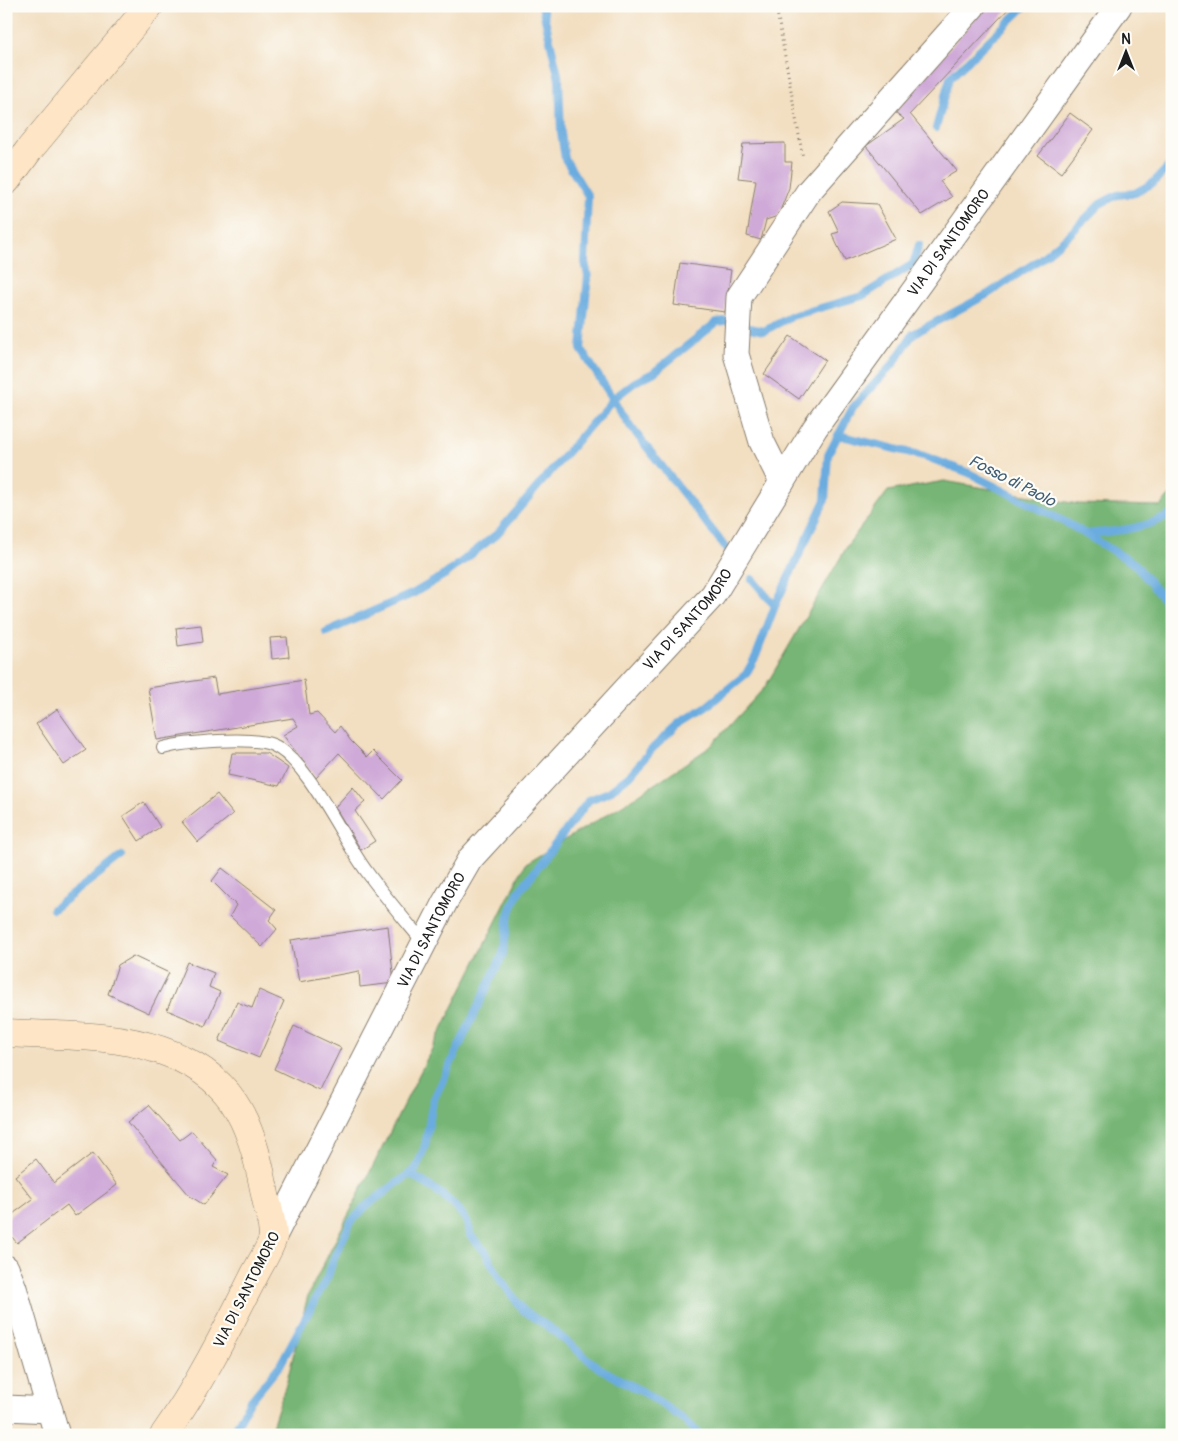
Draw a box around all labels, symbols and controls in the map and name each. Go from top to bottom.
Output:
north arrow [1100,28,1150,78]
text: N [1121,31,1131,48]
street label: VIA DI SANTOMORO [903,185,994,300]
water label: Fosso di Paolo [965,451,1060,512]
street label: VIA DI SANTOMORO [639,565,736,674]
street label: VIA DI SANTOMORO [393,869,470,991]
street label: VIA DI SANTOMORO [209,1229,285,1351]

